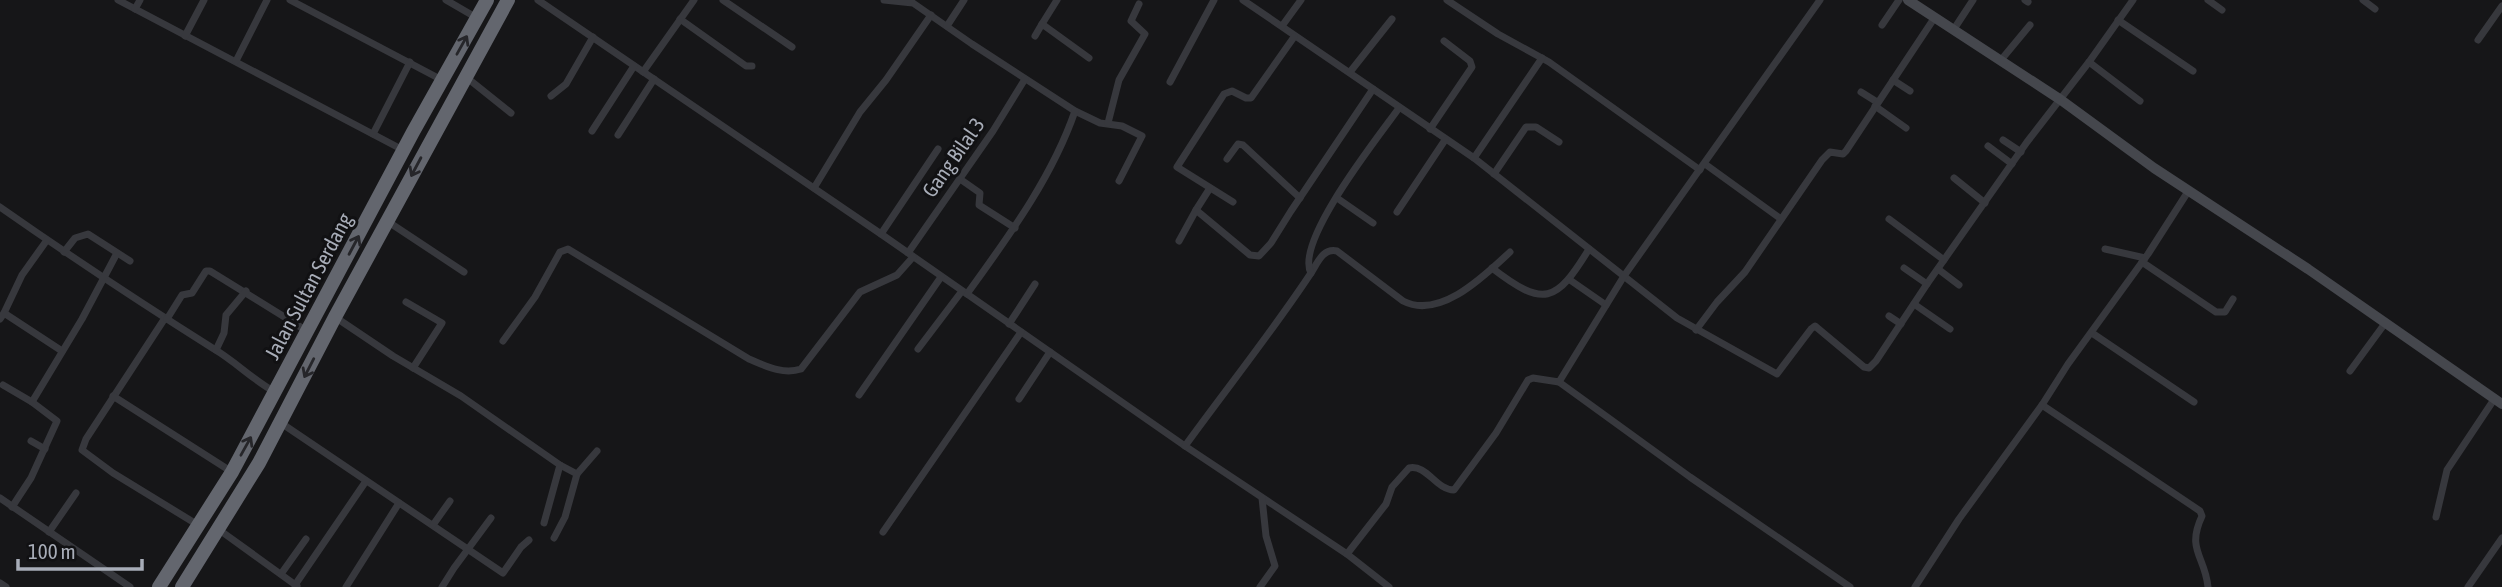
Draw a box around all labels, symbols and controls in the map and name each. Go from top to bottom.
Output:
one-way arrow [455,36,469,56]
street label: Gang Bilal 3 [917,113,989,201]
one-way arrow [408,156,422,177]
street label: Jalan Sultan Serdang [259,209,357,363]
one-way arrow [347,235,361,256]
one-way arrow [301,357,315,378]
one-way arrow [239,436,253,456]
scale bar [18,528,142,572]
text: 100 m [28,539,76,563]

